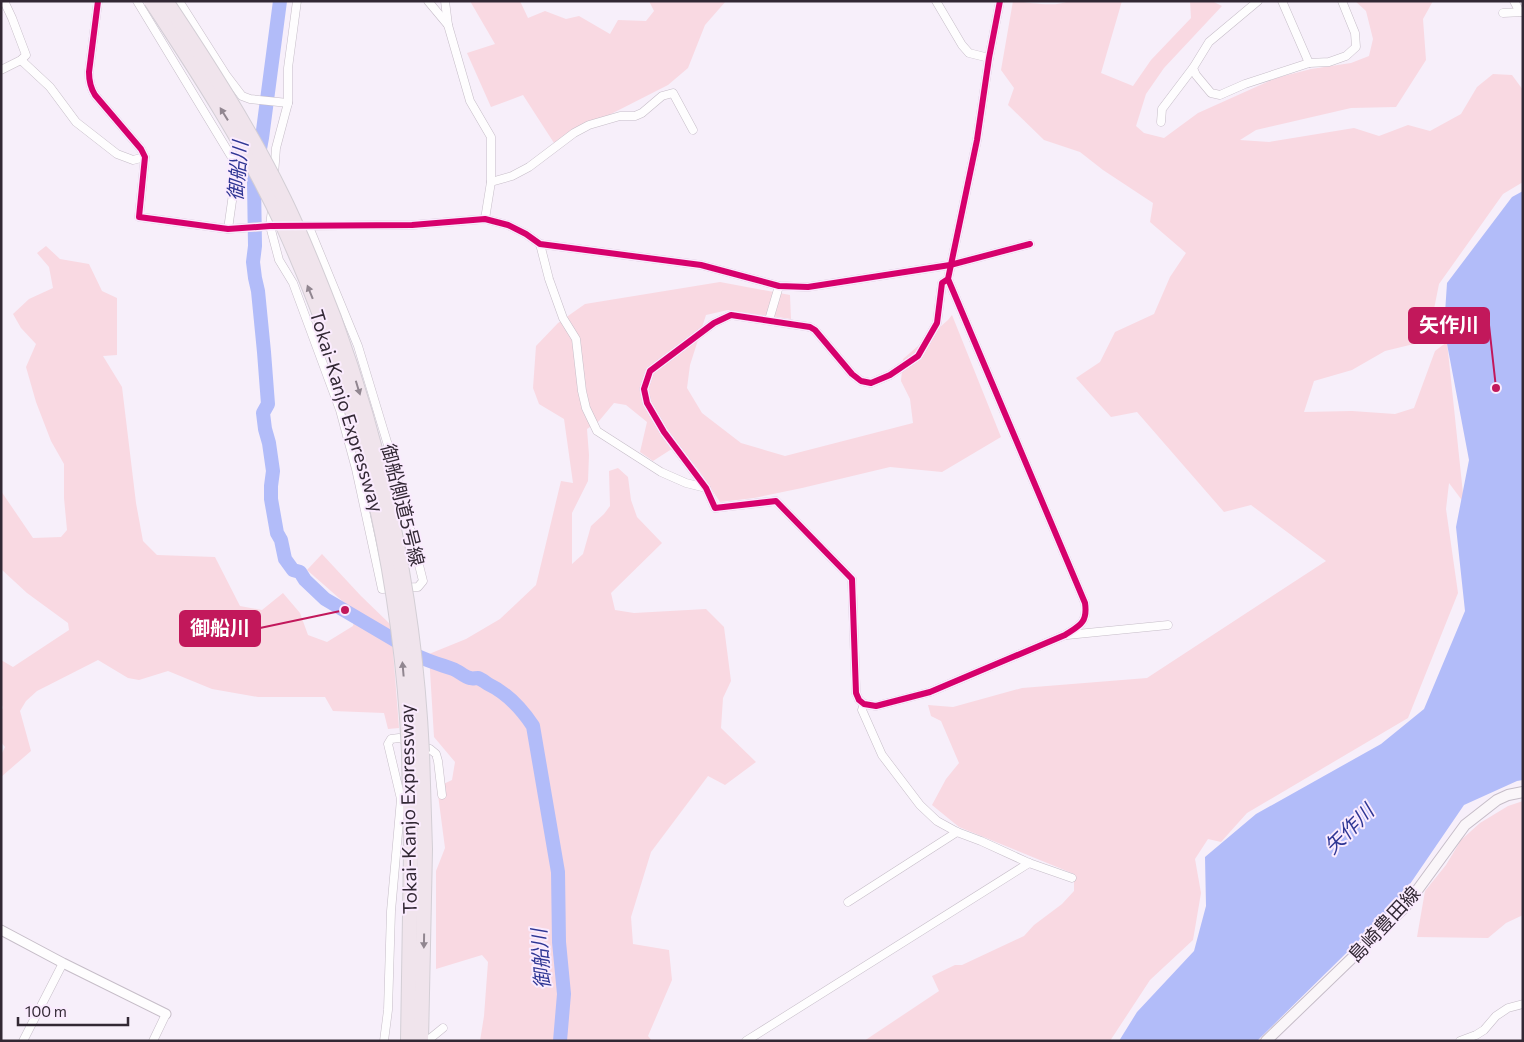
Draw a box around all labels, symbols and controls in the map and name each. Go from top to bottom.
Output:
one-way arrow [219,108,228,121]
water label: 御船川 [222,138,252,202]
one-way arrow [306,284,314,299]
street label: Tokai-Kanjo Expressway [306,307,389,515]
callout: 矢作川 [1409,308,1489,343]
text: 矢作川 [1419,312,1479,336]
one-way arrow [354,381,362,396]
street label: 御船側道5号線 [377,441,430,568]
callout: 御船川 [180,611,260,646]
text: 御船川 [190,615,250,639]
one-way arrow [399,661,407,677]
street label: Tokai-Kanjo Expressway [394,704,421,914]
water label: 矢作川 [1319,797,1379,858]
street label: 島崎豊田線 [1343,881,1424,966]
water label: 御船川 [526,926,554,990]
one-way arrow [420,933,428,949]
scale bar [18,994,128,1026]
text: 100 m [25,1002,67,1020]

